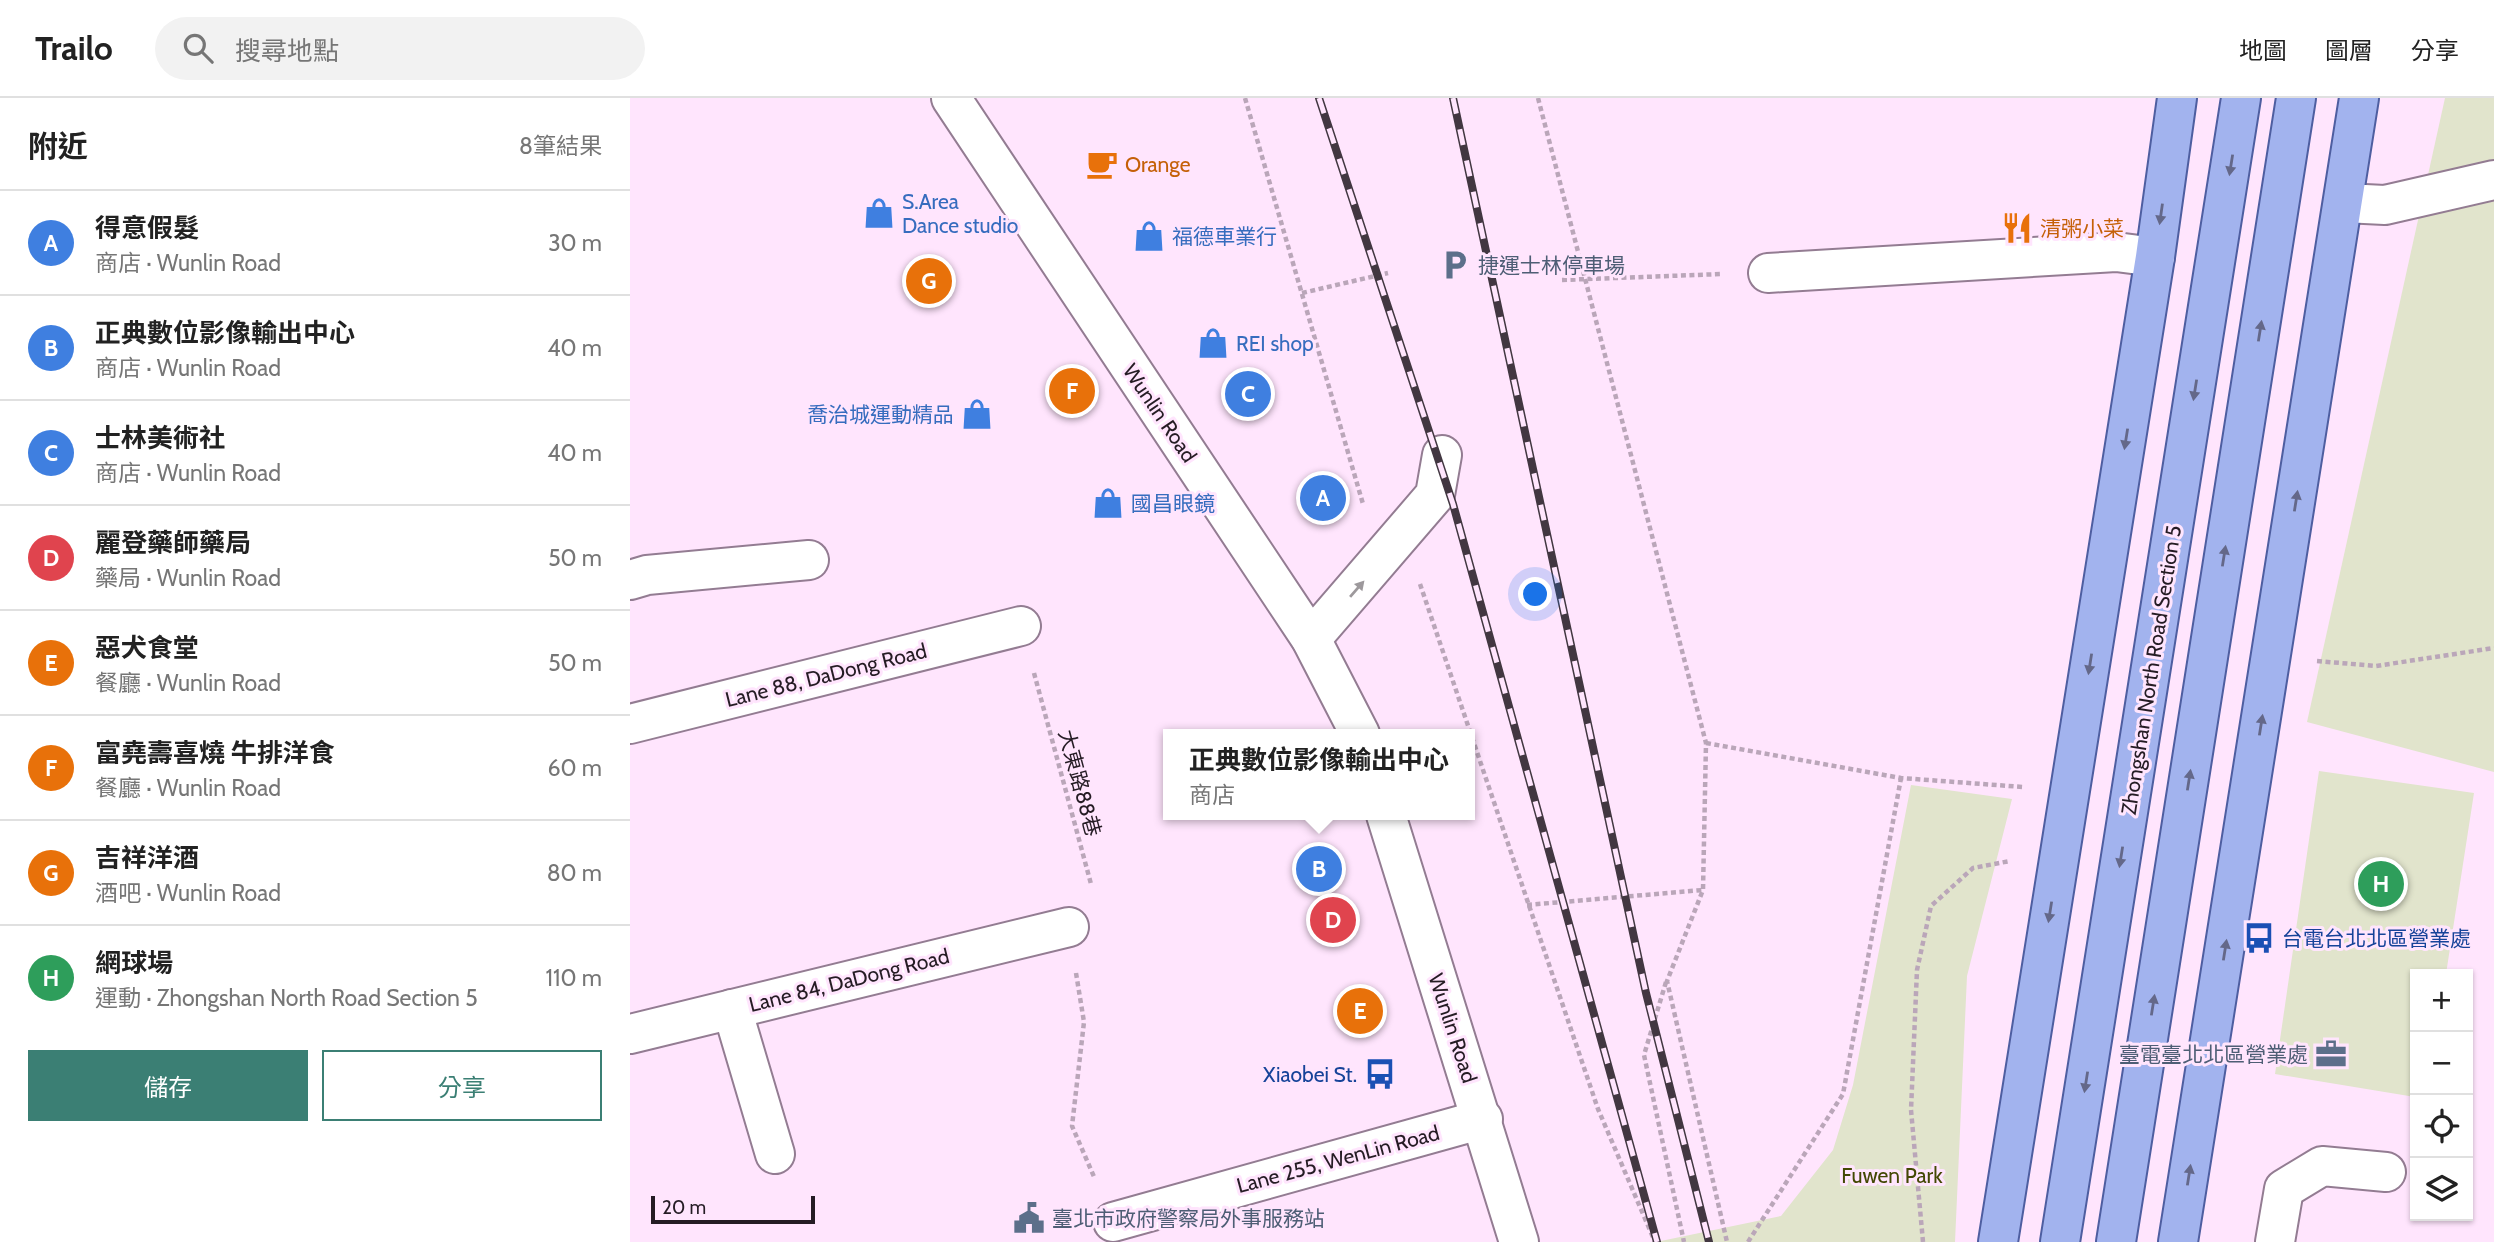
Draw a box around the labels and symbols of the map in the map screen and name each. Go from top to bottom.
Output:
cafe icon: Orange [1085,147,1119,181]
place label: Orange [1125,152,1191,177]
one-way arrow [2225,155,2236,177]
place label: S.Area Dance studio [902,189,1018,238]
shop icon: S.Area Dance studio [862,196,896,230]
one-way arrow [2155,203,2166,225]
restaurant icon: 清粥小菜 [2000,211,2034,245]
place label: 清粥小菜 [2040,216,2124,241]
shop icon: 福德車業行 [1132,219,1166,253]
place label: 福德車業行 [1172,224,1277,249]
parking icon: 捷運士林停車場 [1438,248,1472,282]
place label: 捷運士林停車場 [1478,253,1625,278]
pin: G [906,255,952,307]
one-way arrow [2254,320,2265,342]
shop icon: REI shop [1196,326,1230,360]
place label: REI shop [1236,331,1314,356]
street label: Wunlin Road [1118,359,1202,467]
pin: F [1049,365,1095,417]
pin: C [1225,368,1271,420]
one-way arrow [2189,379,2200,401]
shop icon: 喬治城運動精品 [960,397,994,431]
place label: 喬治城運動精品 [807,402,954,427]
one-way arrow [2120,428,2131,450]
pin: A [1300,472,1346,524]
shop icon: 國昌眼鏡 [1091,486,1125,520]
one-way arrow [2291,489,2302,511]
place label: 國昌眼鏡 [1131,491,1215,516]
street label: Zhongshan North Road Section 5 [2116,523,2186,817]
one-way arrow [2219,545,2230,567]
your location [1518,577,1552,611]
one-way arrow [1349,580,1364,597]
street label: Lane 88, DaDong Road [723,638,929,712]
one-way arrow [2084,653,2095,675]
one-way arrow [2256,714,2267,736]
street label: 大東路88巷 [1054,727,1106,839]
one-way arrow [2184,769,2195,791]
pin: B [1296,843,1342,895]
one-way arrow [2115,846,2126,868]
pin: H [2358,858,2404,910]
pin: D [1310,894,1356,946]
one-way arrow [2044,902,2055,924]
bus stop icon: 台電台北北區營業處 [2242,921,2276,955]
place label: 台電台北北區營業處 [2282,926,2471,951]
one-way arrow [2220,939,2231,961]
street label: Lane 84, DaDong Road [746,943,952,1017]
street label: Wunlin Road [1424,970,1482,1086]
pin: E [1337,985,1383,1037]
one-way arrow [2148,994,2159,1016]
office icon: 臺電臺北北區營業處 [2314,1037,2348,1071]
place label: 臺電臺北北區營業處 [2119,1042,2308,1067]
bus stop icon: Xiaobei St. [1363,1057,1397,1091]
place label: Xiaobei St. [1263,1062,1357,1087]
one-way arrow [2080,1071,2091,1093]
street label: Lane 255, WenLin Road [1234,1120,1442,1198]
park label: Fuwen Park [1841,1163,1943,1188]
one-way arrow [2184,1164,2195,1186]
scale bar [651,1193,816,1225]
public building icon: 臺北市政府警察局外事服務站 [1012,1201,1046,1235]
place label: 臺北市政府警察局外事服務站 [1052,1206,1325,1231]

